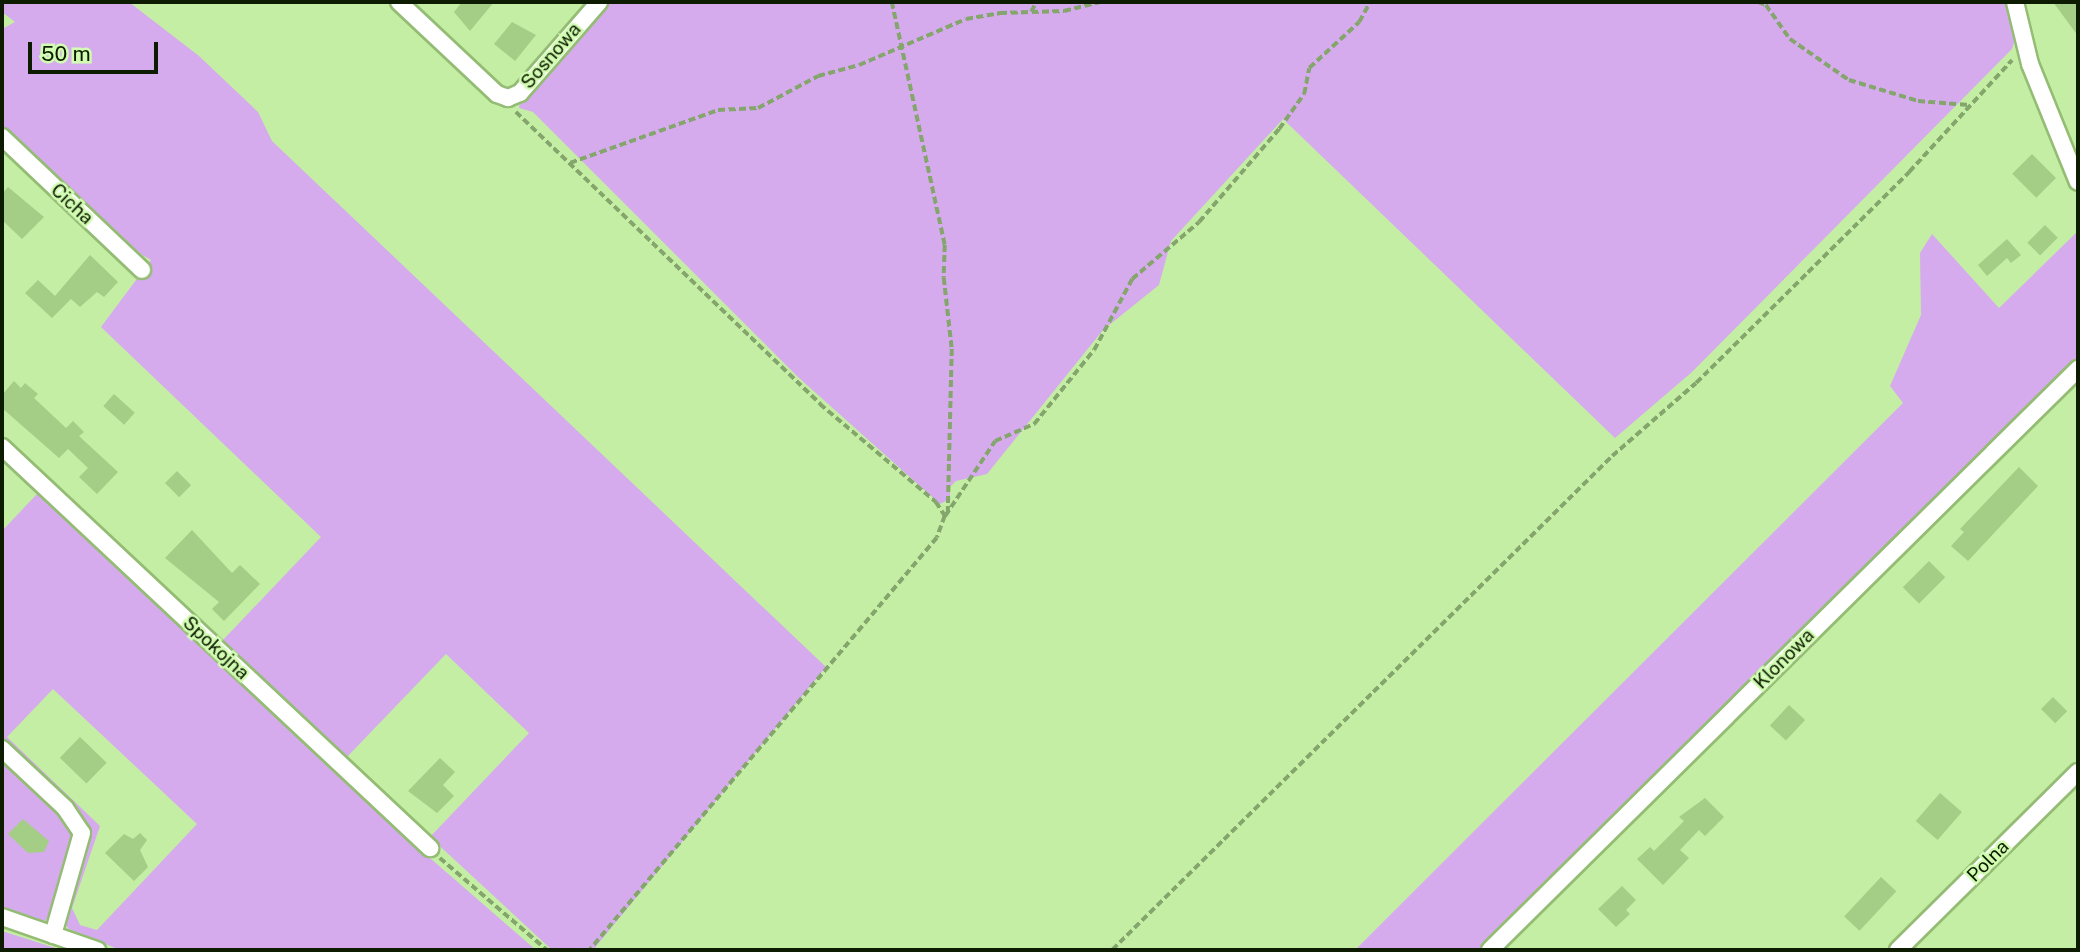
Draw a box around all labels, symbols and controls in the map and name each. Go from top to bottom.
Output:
street label: Sosnowa [516,18,586,94]
scale bar [32,28,161,72]
text: 50 m [41,41,91,66]
street label: Cicha [46,179,98,229]
street label: Spokojna [178,612,254,684]
street label: Klonowa [1749,624,1819,694]
street label: Polna [1962,835,2014,887]

